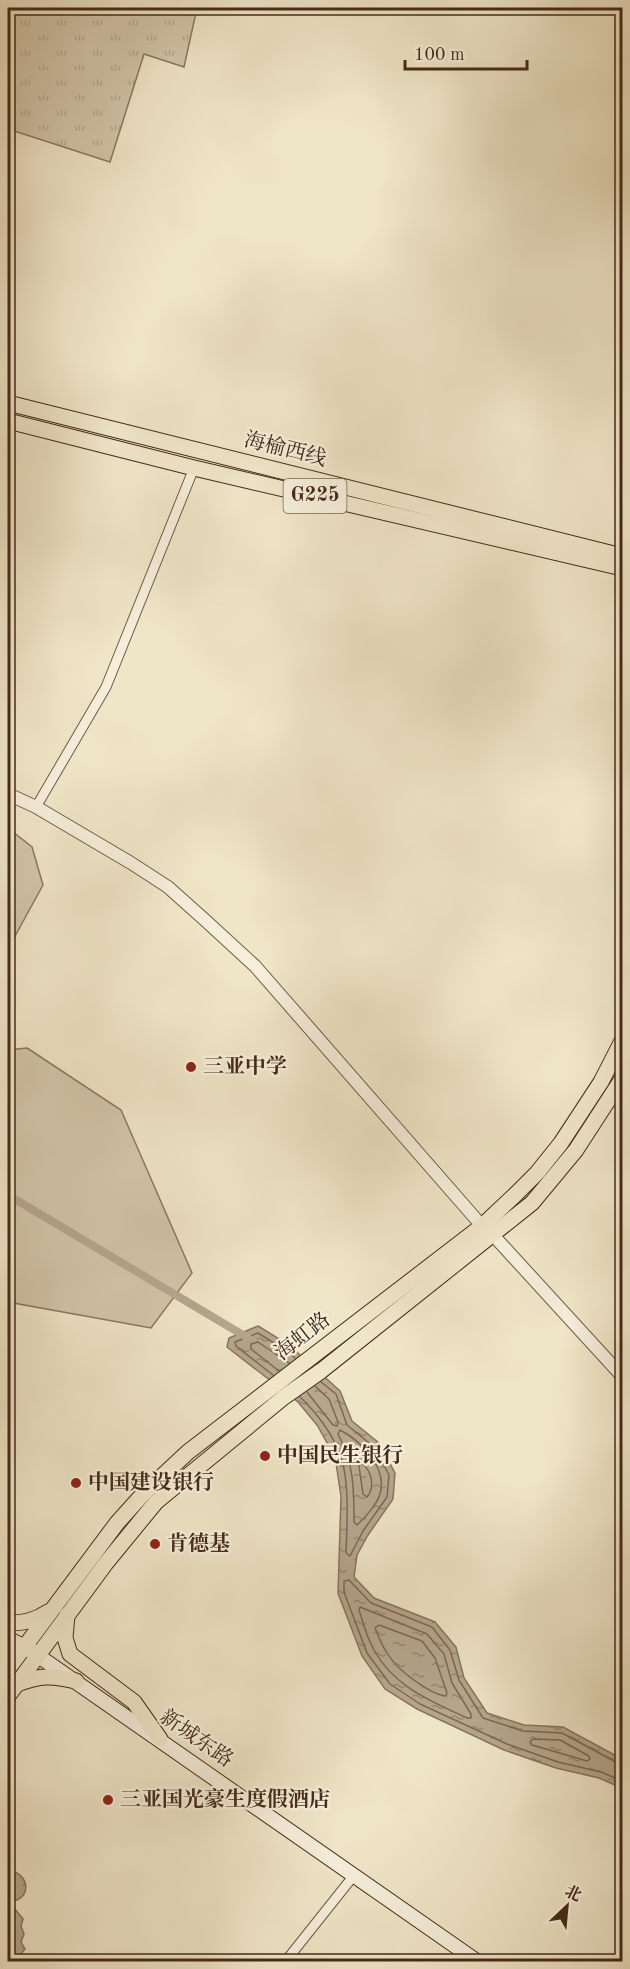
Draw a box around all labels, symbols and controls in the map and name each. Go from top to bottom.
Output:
scale bar [405,33,526,71]
text: 100 m [414,46,465,64]
street label: 海榆西线 [242,428,329,470]
road number: G225 [284,479,346,513]
place label: 三亚中学 [203,1055,287,1078]
marker: 三亚中学 [184,1060,198,1074]
street label: 海虹路 [270,1308,334,1365]
place label: 中国民生银行 [277,1444,403,1467]
marker: 中国民生银行 [258,1449,272,1463]
place label: 中国建设银行 [88,1471,214,1494]
marker: 中国建设银行 [69,1476,83,1490]
place label: 肯德基 [167,1532,230,1555]
marker: 肯德基 [148,1537,162,1551]
street label: 新城东路 [156,1705,238,1772]
place label: 三亚国光豪生度假酒店 [120,1787,330,1811]
marker: 三亚国光豪生度假酒店 [101,1793,115,1807]
north arrow [537,1876,597,1936]
text: 北 [562,1882,584,1905]

